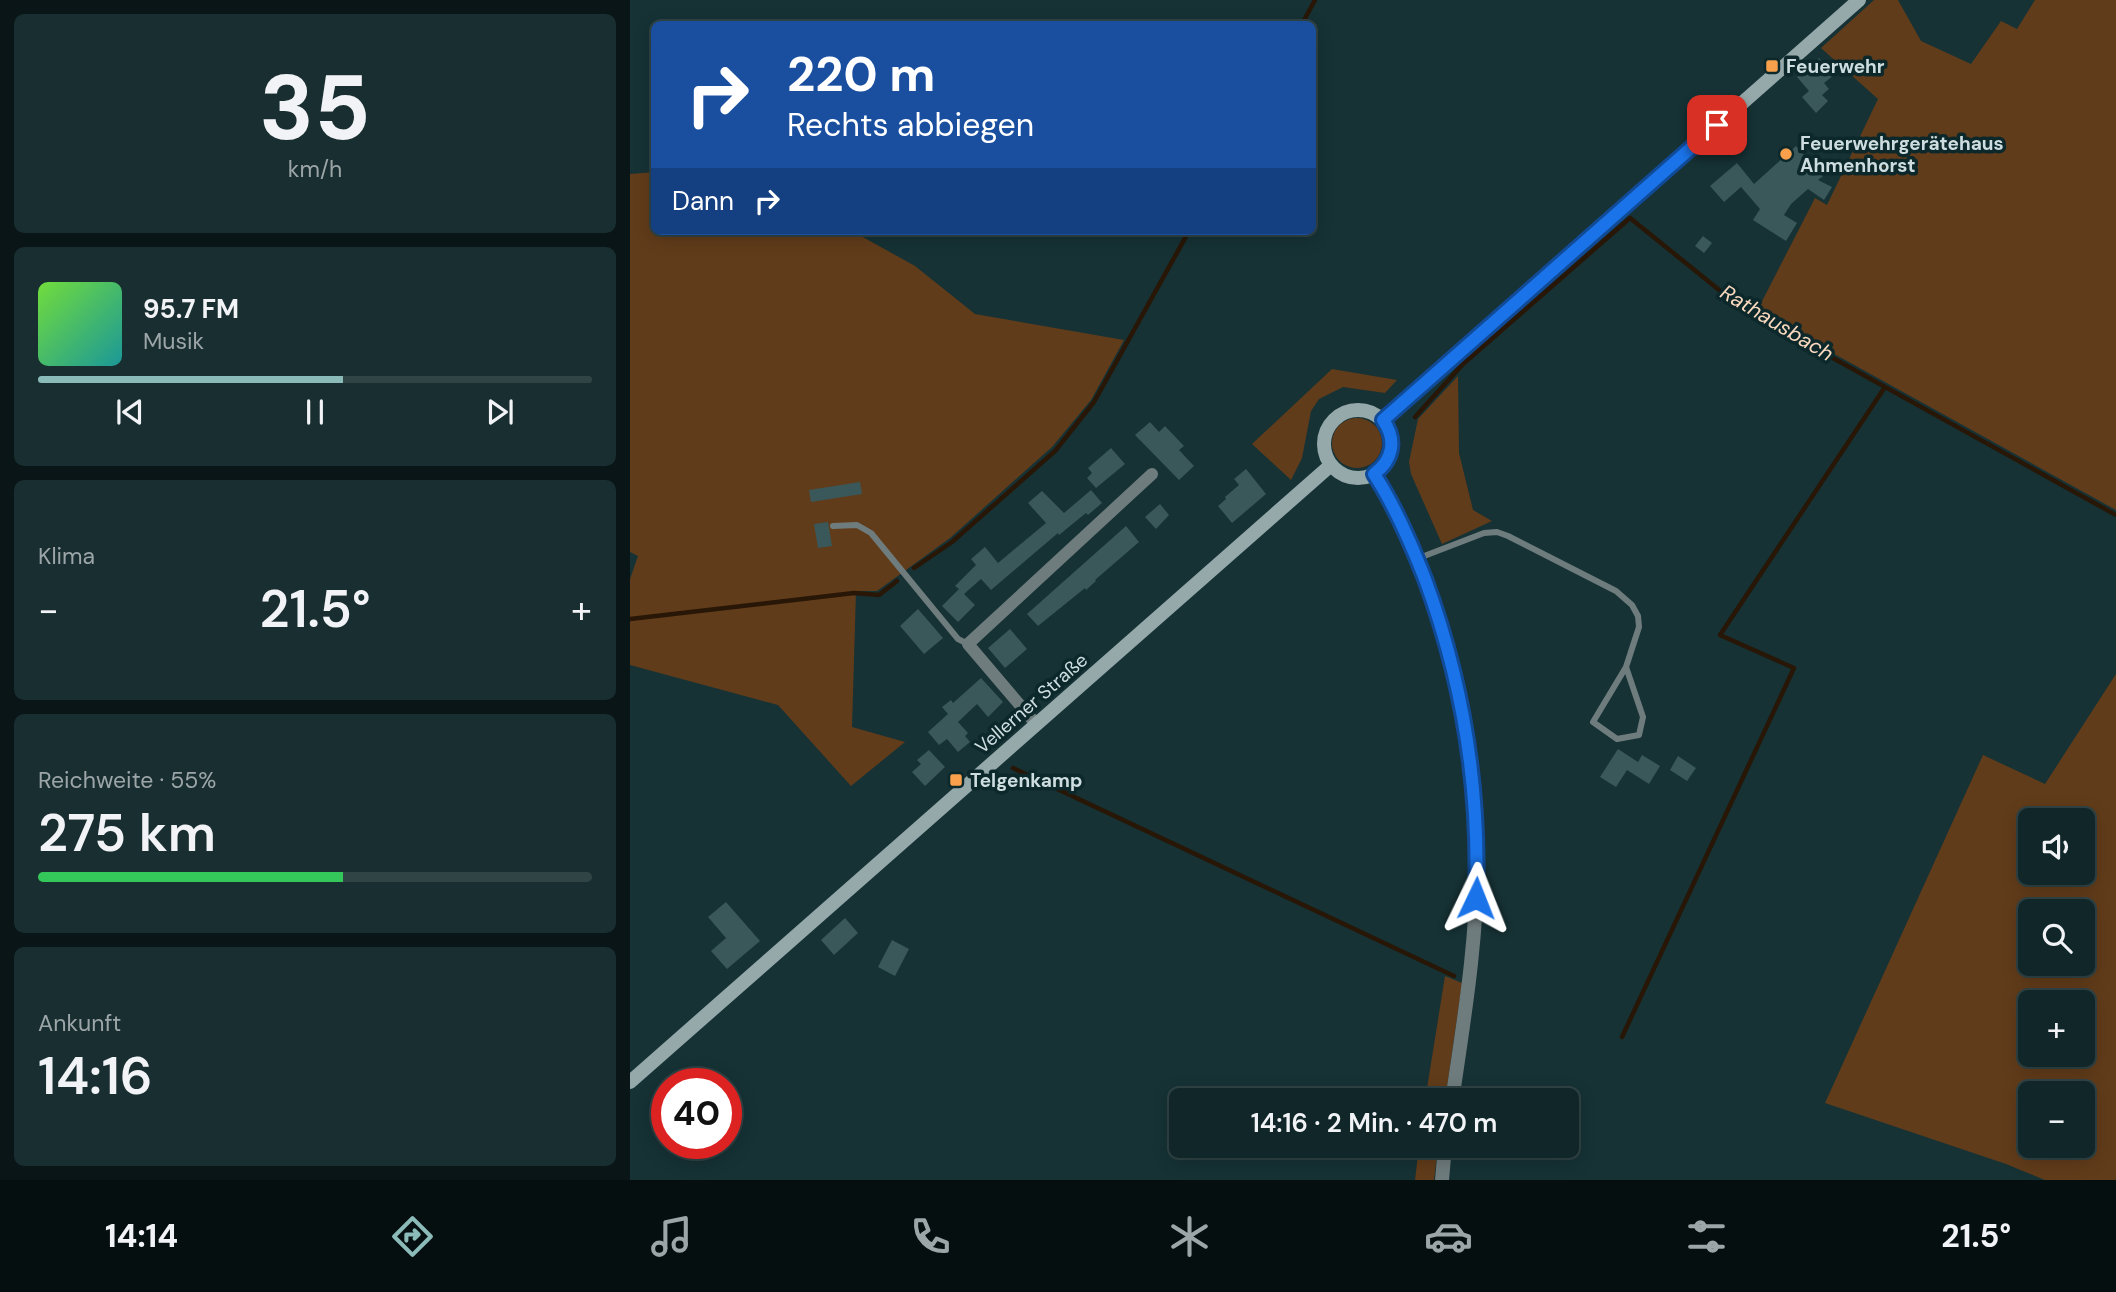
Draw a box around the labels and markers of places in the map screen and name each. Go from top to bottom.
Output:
place label: Feuerwehr [1786,54,1885,79]
marker: Feuerwehr [1764,58,1780,74]
pin [1687,95,1747,155]
place label: Feuerwehrgerätehaus Ahmenhorst [1800,131,2004,178]
marker: Feuerwehrgerätehaus Ahmenhorst [1778,146,1794,162]
place label: Telgenkamp [970,768,1082,793]
marker: Telgenkamp [948,772,964,788]

